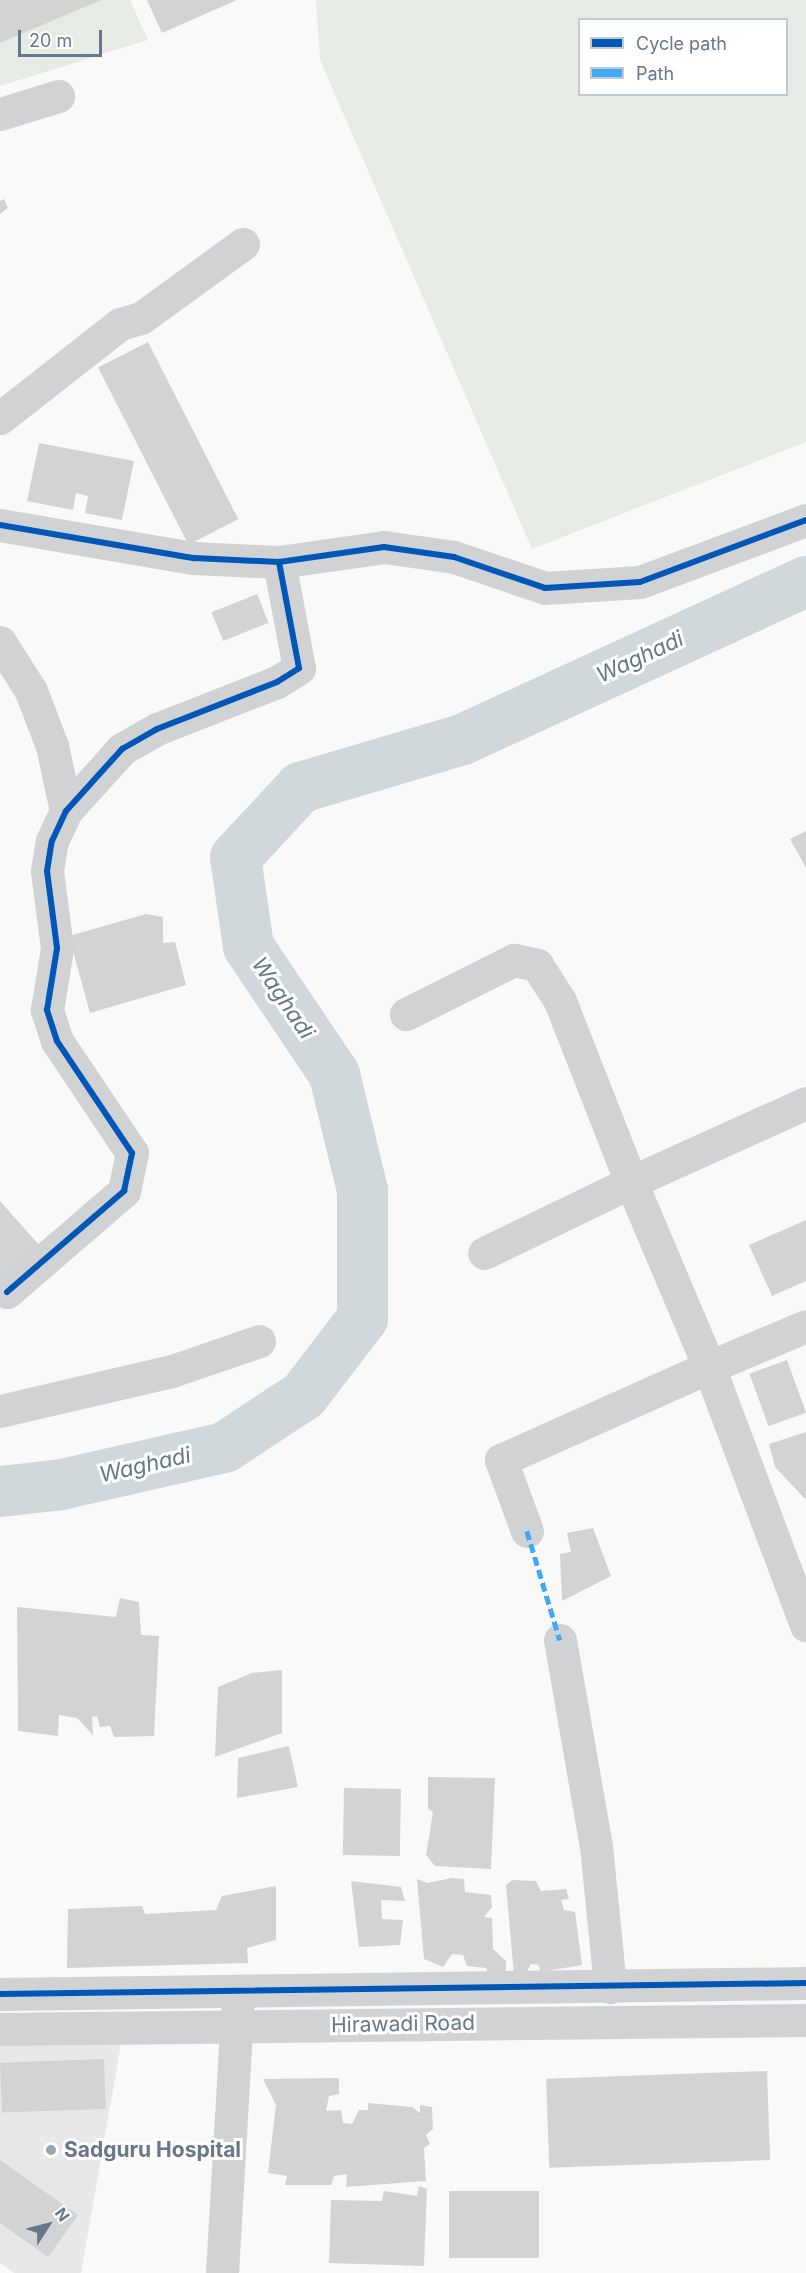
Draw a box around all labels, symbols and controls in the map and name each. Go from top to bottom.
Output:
scale bar [21,18,105,56]
legend [578,18,788,96]
text: 20 m [29,30,72,51]
text: Cycle path [636,33,727,54]
text: Path [636,63,674,84]
water label: Waghadi [592,625,688,689]
water label: Waghadi [246,952,320,1044]
water label: Waghadi [97,1442,193,1488]
street label: Hirawadi Road [331,2010,475,2038]
place label: Sadguru Hospital [64,2137,241,2163]
marker: Sadguru Hospital [42,2141,60,2159]
north arrow [18,2195,78,2255]
text: N [51,2204,74,2225]

